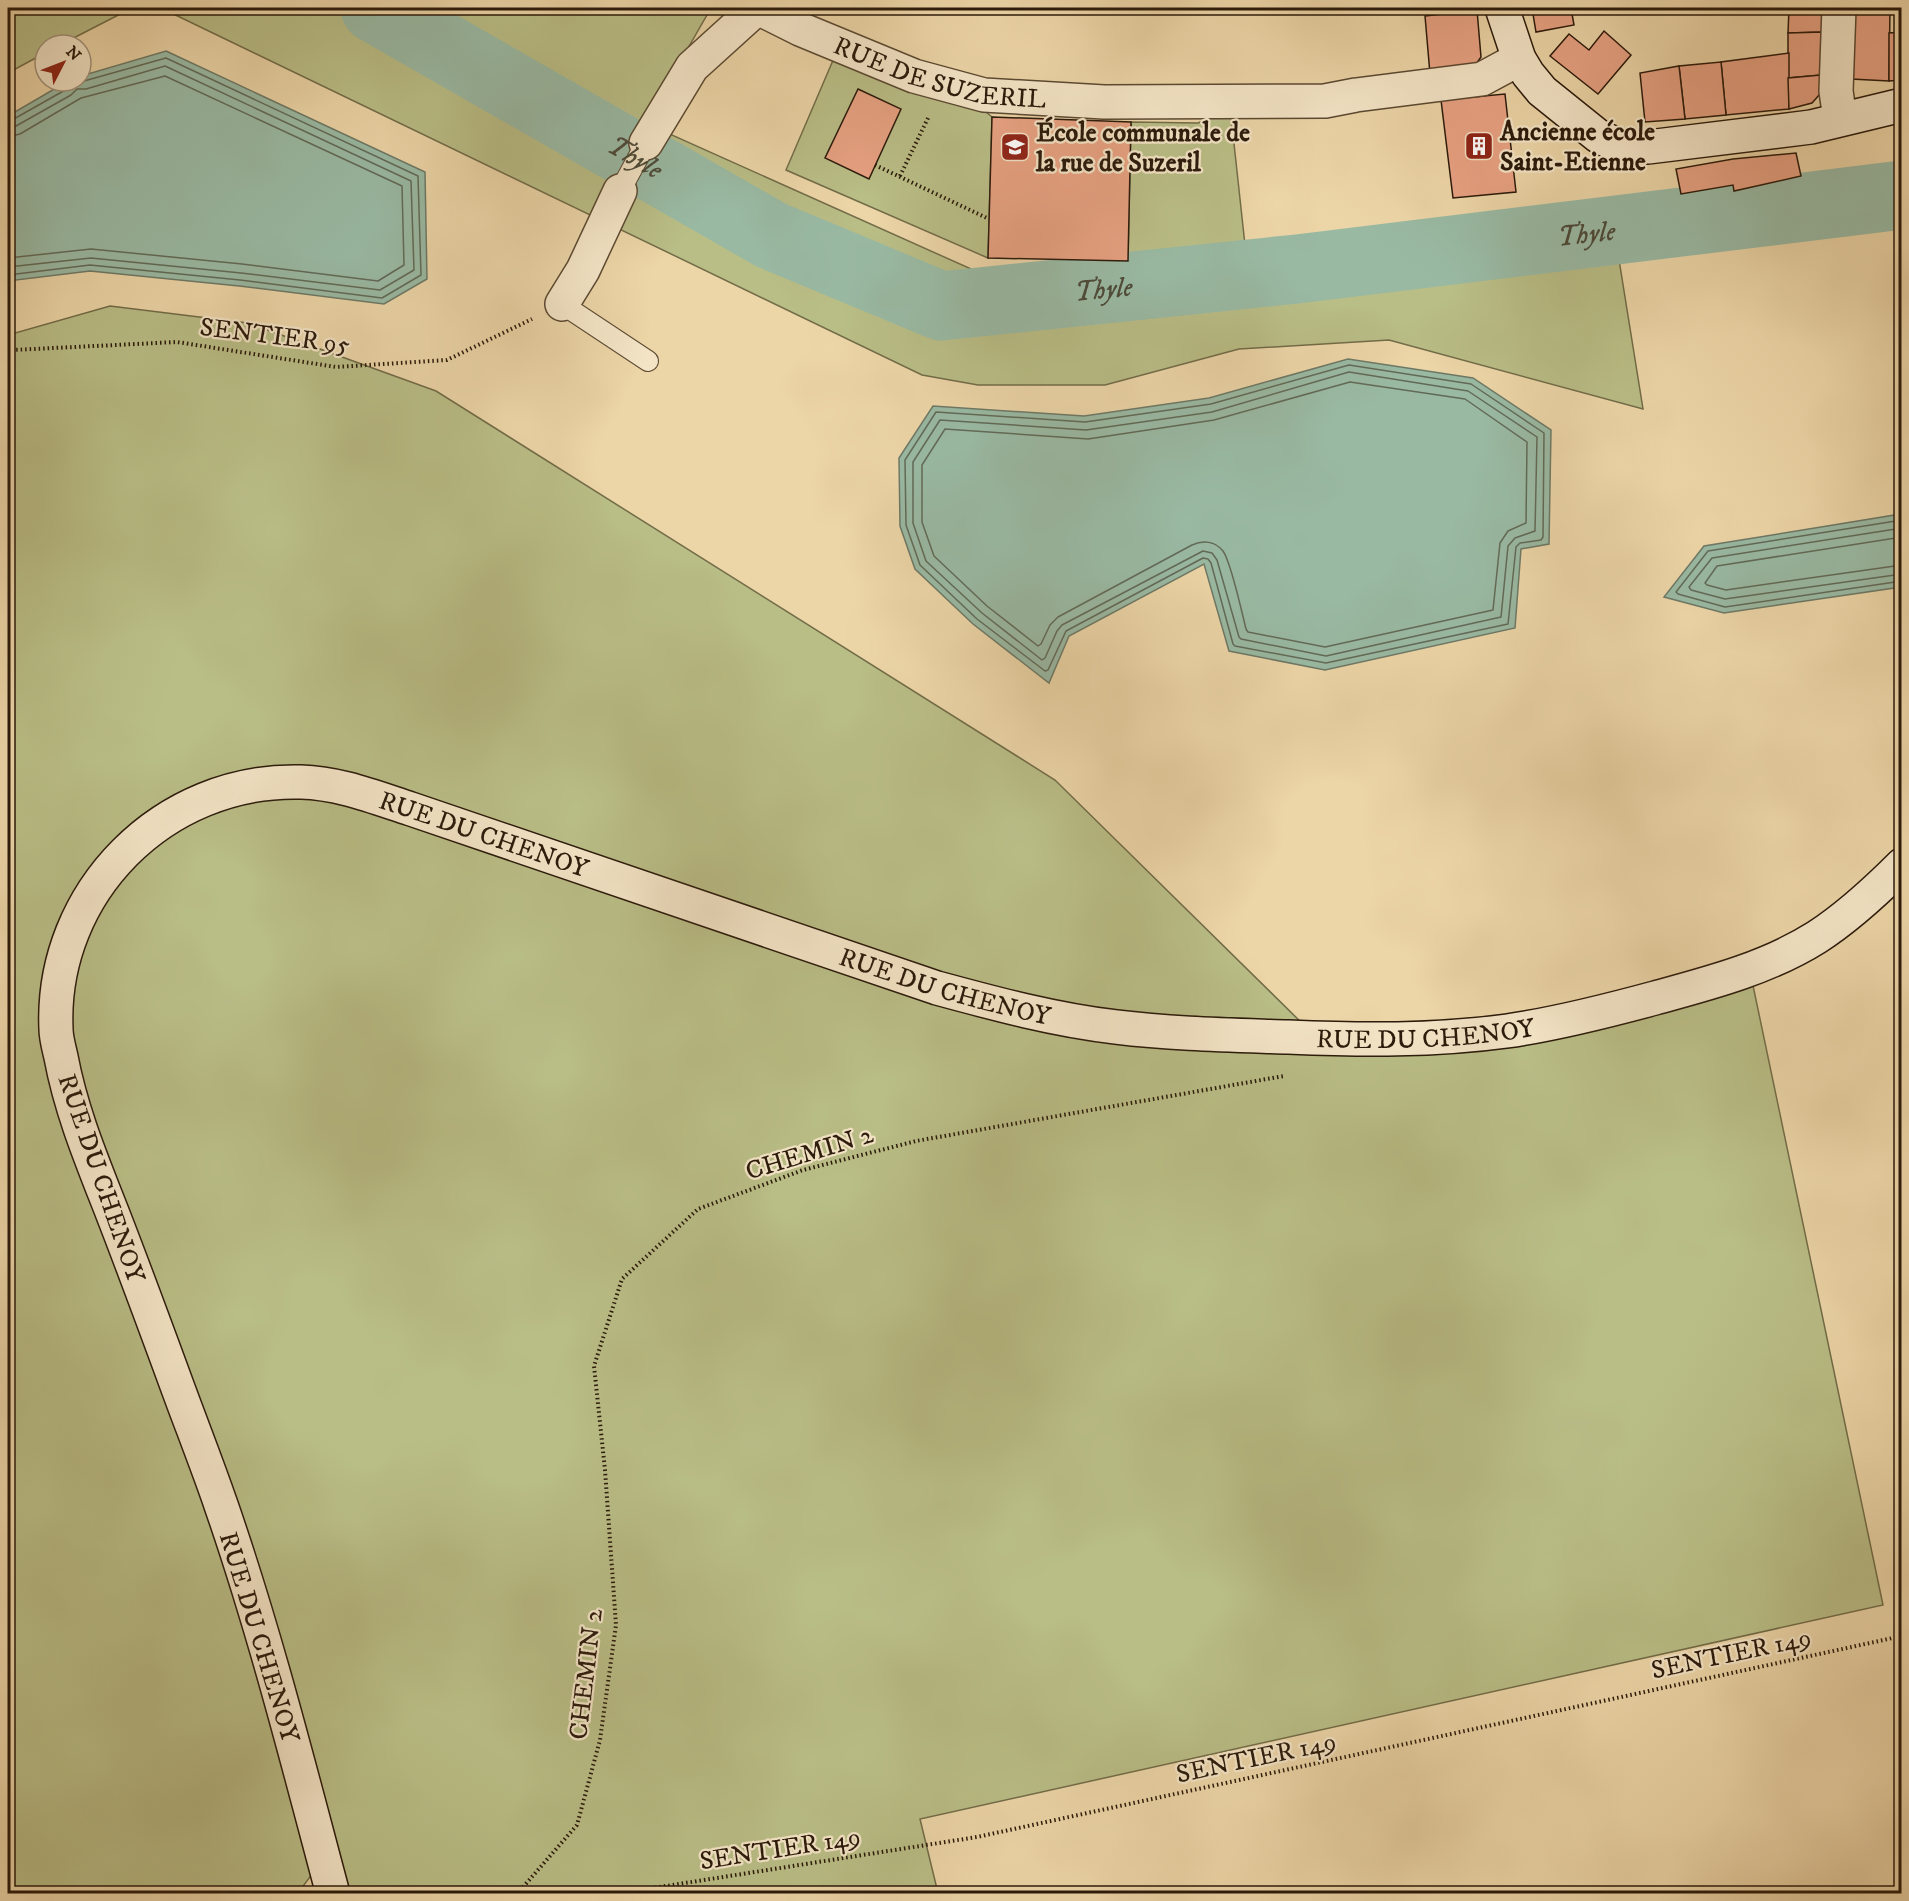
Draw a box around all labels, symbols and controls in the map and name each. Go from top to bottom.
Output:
street label: RUE DE SUZERIL [828,30,1047,117]
north arrow [33,33,93,93]
text: N [62,42,85,65]
place label: École communale de la rue de Suzeril [1035,116,1250,180]
place label: Ancienne école Saint-Etienne [1499,116,1655,179]
water label: Thyle [601,129,669,188]
building icon: Ancienne école Saint-Etienne [1463,130,1495,162]
school or university icon: École communale de la rue de Suzeril [999,131,1031,163]
water label: Thyle [1556,214,1618,255]
water label: Thyle [1073,270,1135,310]
street label: SENTIER 95 [198,311,352,362]
street label: RUE DU CHENOY [375,785,593,886]
street label: RUE DU CHENOY [835,941,1054,1034]
street label: RUE DU CHENOY [1316,1012,1538,1057]
street label: RUE DU CHENOY [49,1070,152,1288]
street label: CHEMIN 2 [742,1118,877,1188]
street label: RUE DU CHENOY [211,1528,306,1747]
street label: CHEMIN 2 [562,1607,611,1742]
street label: SENTIER 149 [1648,1621,1814,1688]
street label: SENTIER 149 [1173,1725,1339,1792]
street label: SENTIER 149 [697,1820,863,1878]

